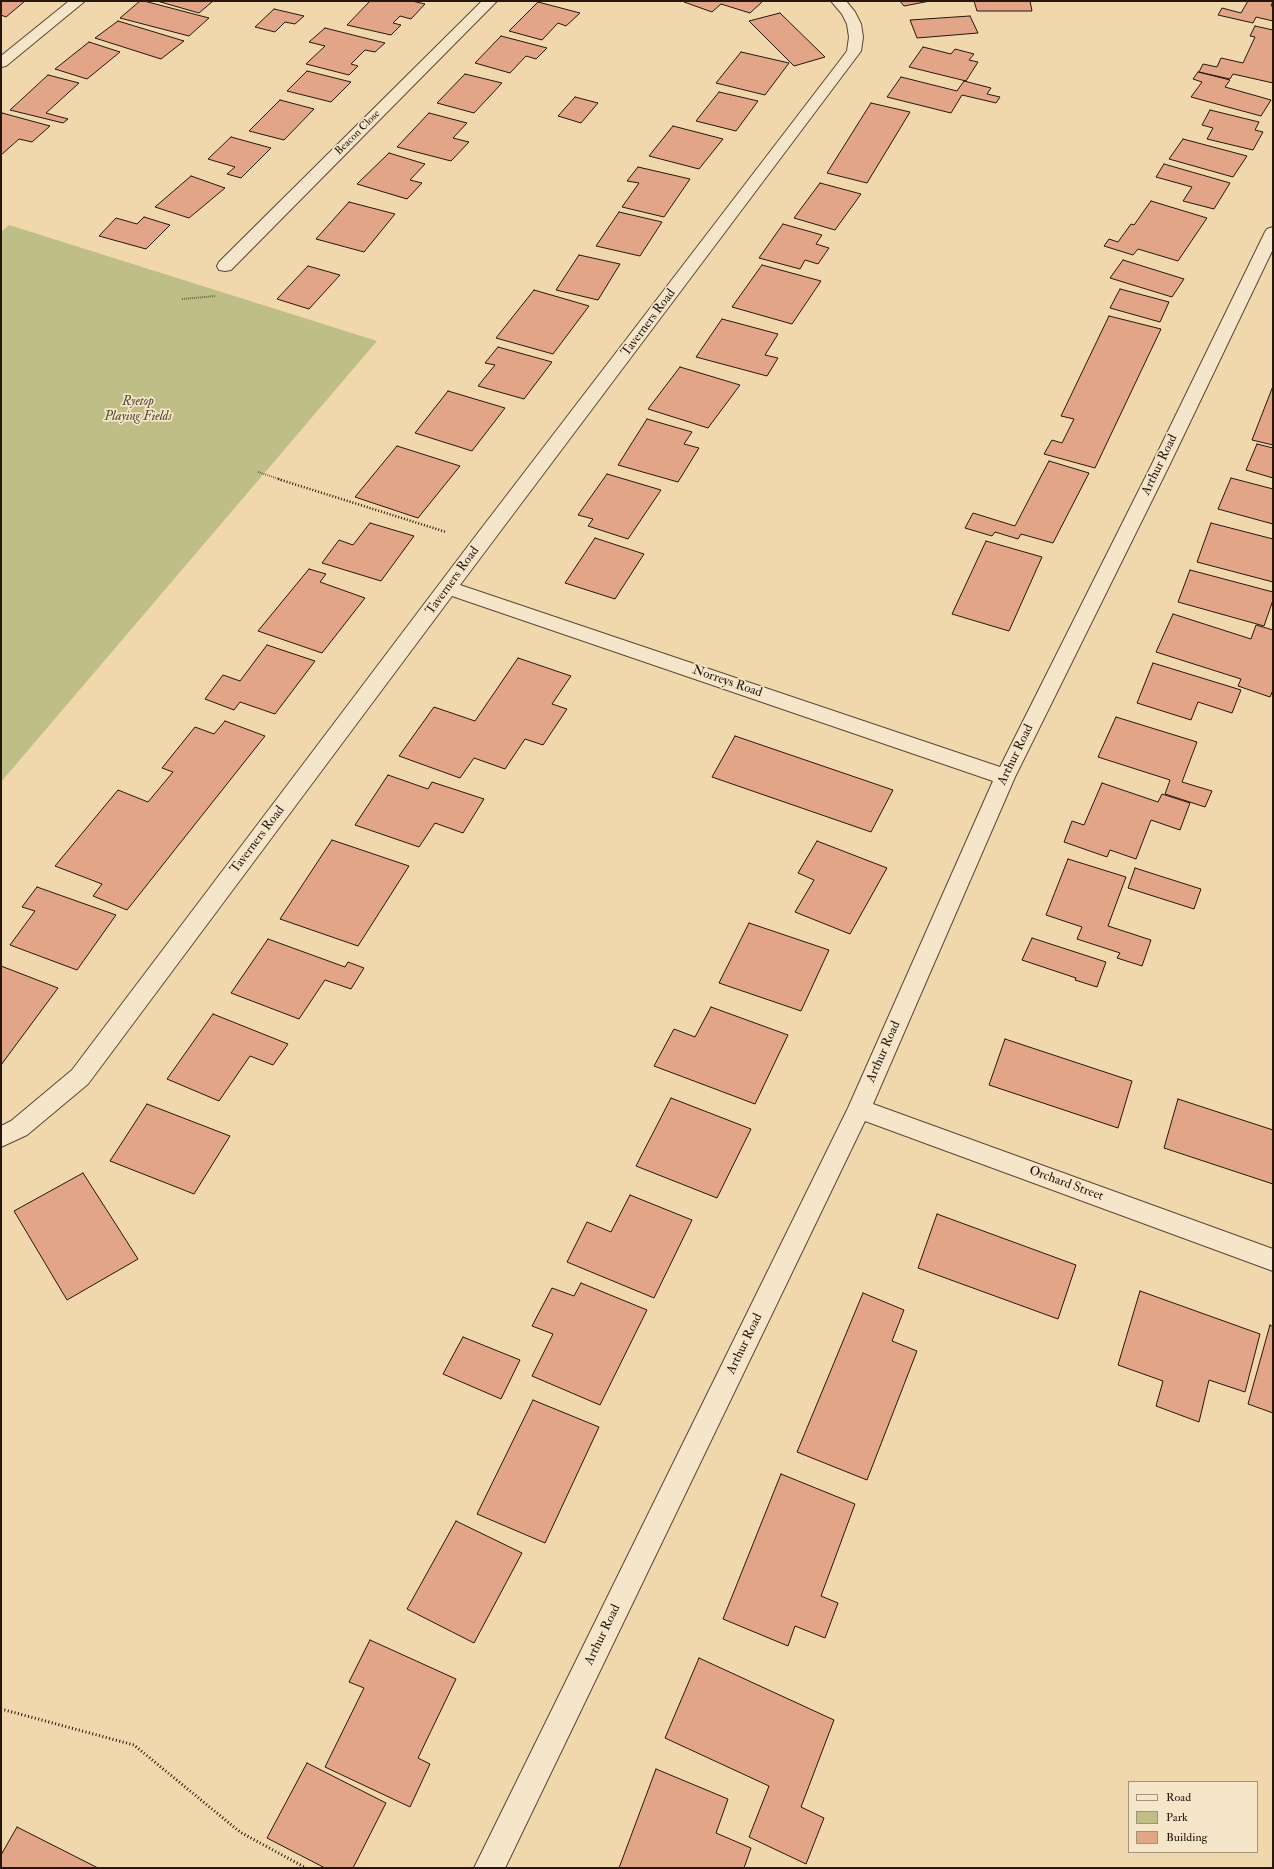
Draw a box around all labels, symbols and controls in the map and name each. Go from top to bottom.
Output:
street label: Beacon Close [333,108,383,158]
street label: Taverners Road [619,286,679,360]
park label: Ryetop Playing Fields [104,394,172,425]
street label: Arthur Road [1139,432,1181,498]
street label: Taverners Road [423,544,483,618]
street label: Norreys Road [690,663,764,701]
street label: Arthur Road [995,722,1037,788]
street label: Taverners Road [228,803,288,877]
street label: Arthur Road [864,1019,904,1085]
street label: Orchard Street [1027,1163,1105,1205]
street label: Arthur Road [724,1311,766,1377]
street label: Arthur Road [582,1602,624,1668]
legend [1128,1781,1258,1853]
text: Road [1166,1790,1191,1805]
text: Park [1166,1810,1188,1825]
text: Building [1166,1830,1207,1845]

